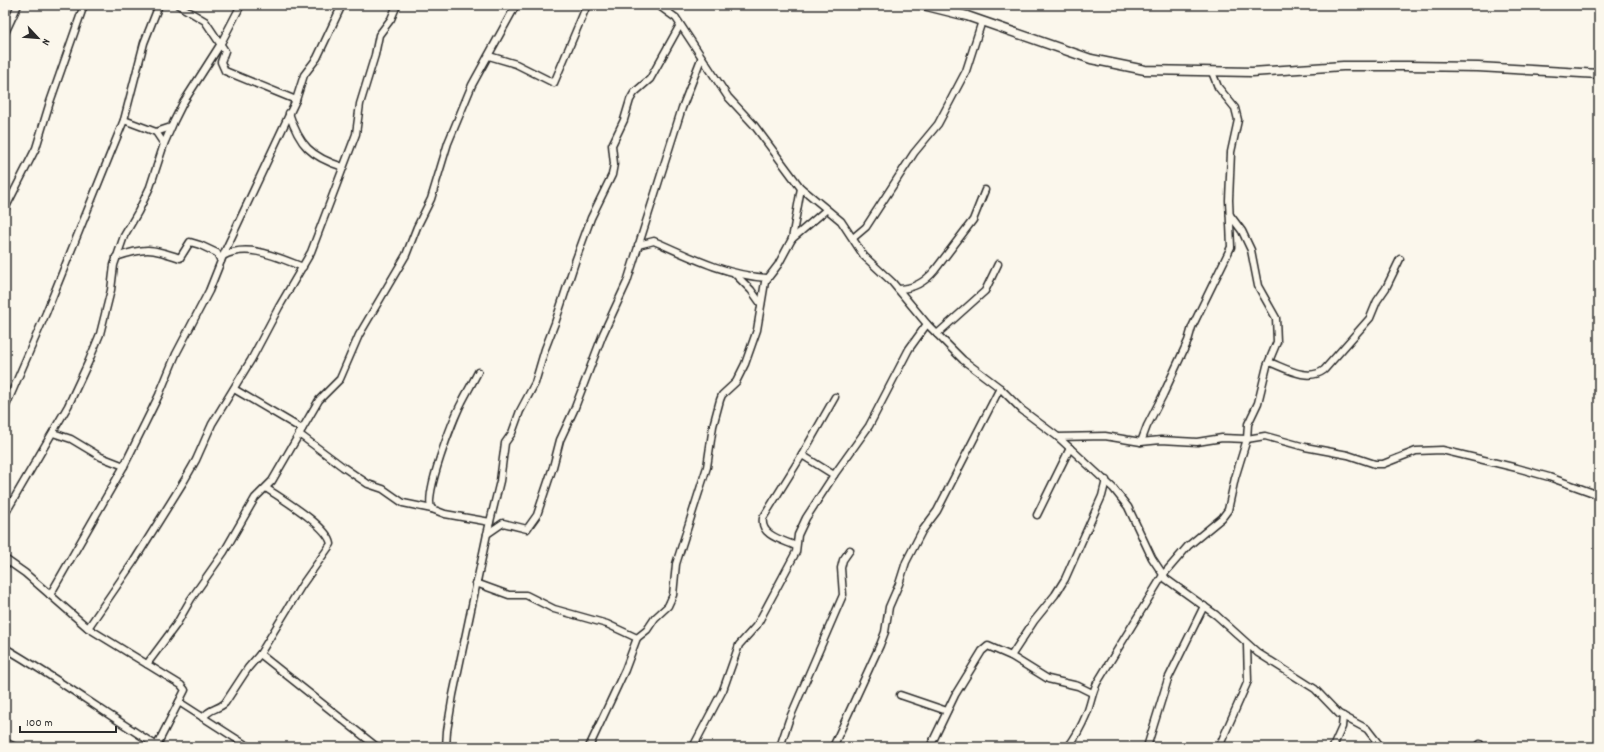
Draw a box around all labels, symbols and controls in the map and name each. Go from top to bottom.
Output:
north arrow [18,18,58,58]
text: N [37,36,54,48]
scale bar [20,708,116,734]
text: 100 m [26,715,53,732]

